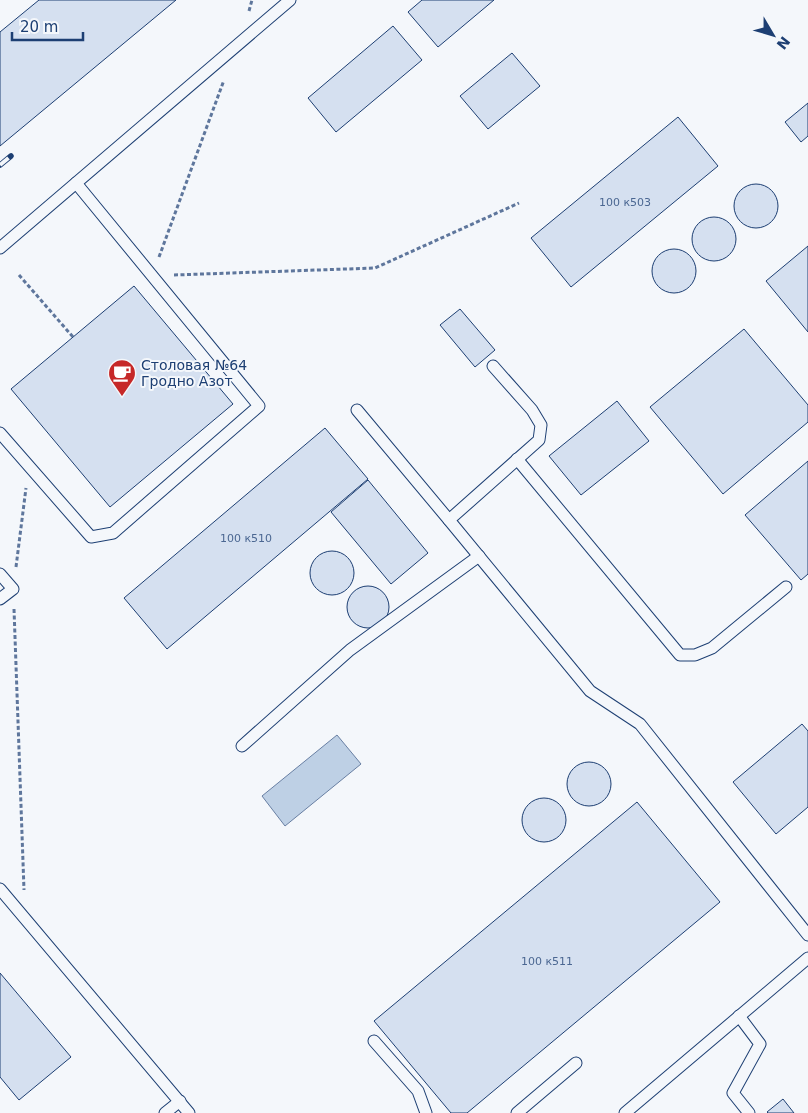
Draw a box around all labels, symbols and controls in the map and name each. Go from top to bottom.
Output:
scale bar [12,10,84,42]
north arrow [748,10,798,60]
text: 20 m [20,18,58,36]
text: N [773,33,793,53]
house number: 100 к503 [599,196,651,209]
place label: Столовая №64 Гродно Азот [141,357,247,389]
cafe icon: Столовая №64 Гродно Азот [107,358,137,397]
house number: 100 к510 [220,532,272,545]
house number: 100 к511 [521,955,573,968]

